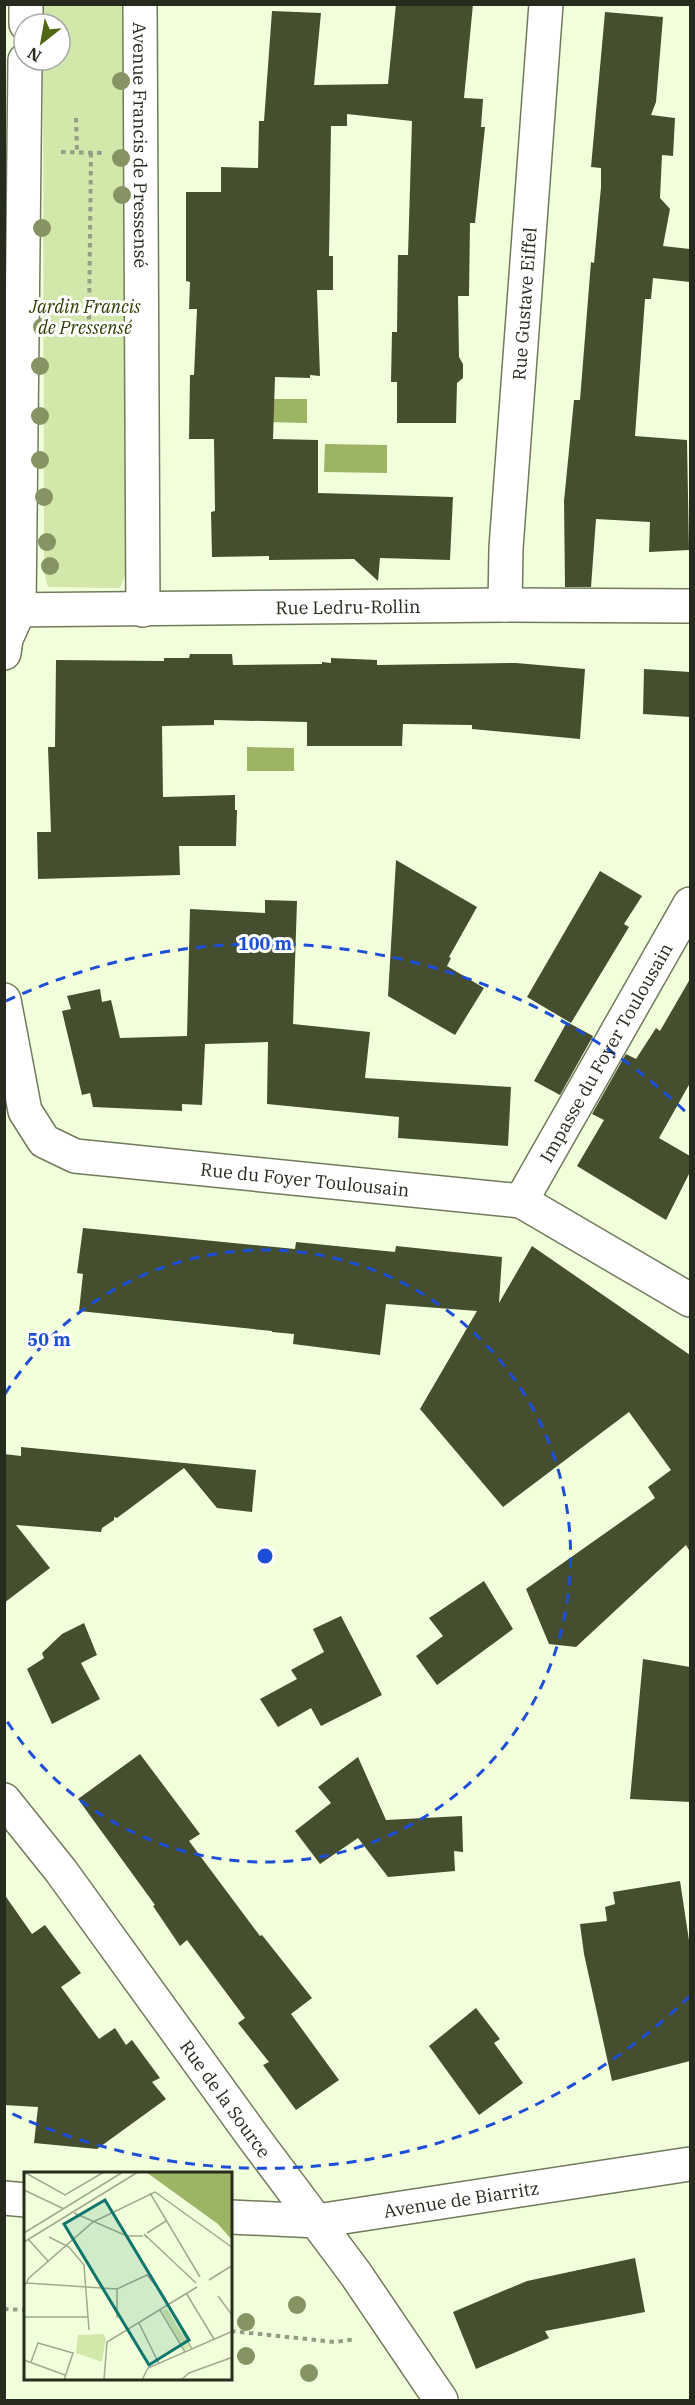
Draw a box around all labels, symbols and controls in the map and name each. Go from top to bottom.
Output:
north arrow [12,12,72,72]
street label: Avenue Francis de Pressensé [129,22,153,268]
text: N [24,43,45,67]
street label: Rue Gustave Eiffel [507,226,541,381]
park label: Jardin Francis de Pressensé [28,295,141,339]
street label: Rue Ledru-Rollin [275,594,421,619]
text: 100 m [238,932,293,955]
street label: Impasse du Foyer Toulousain [534,939,677,1166]
street label: Rue du Foyer Toulousain [199,1157,411,1201]
text: 50 m [27,1328,71,1351]
centre of rings [255,1546,275,1566]
street label: Rue de la Source [175,2035,276,2162]
inset map [24,2172,232,2381]
street label: Avenue de Biarritz [382,2176,541,2222]

